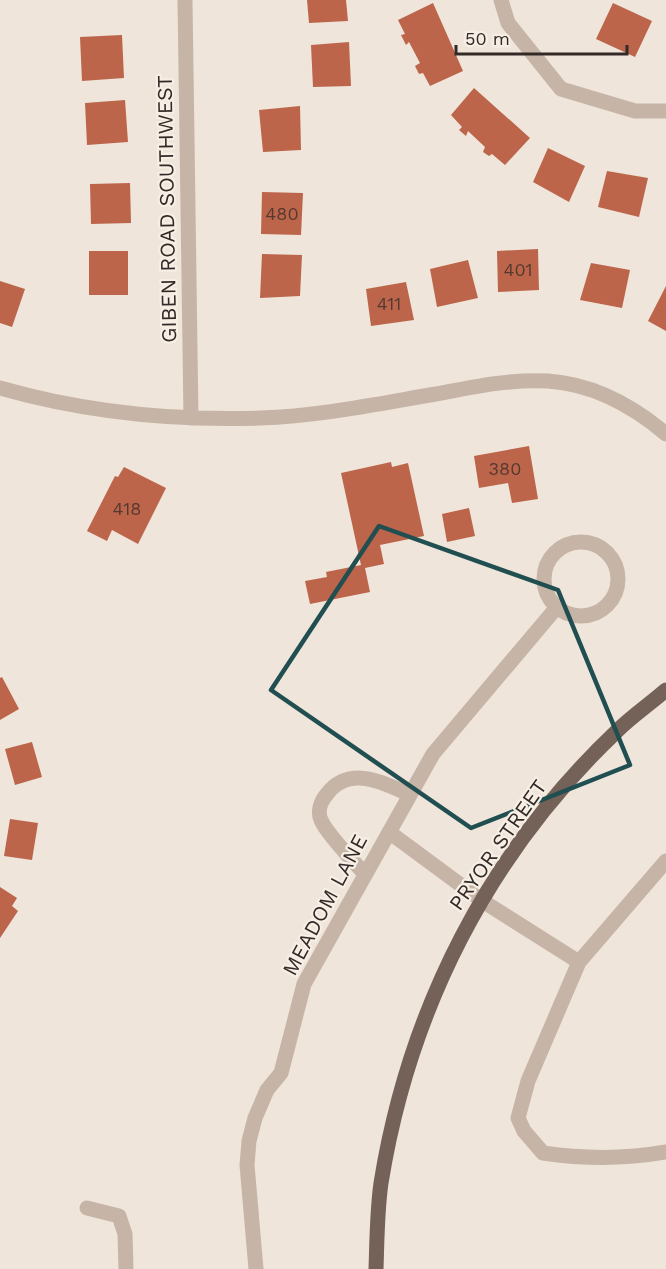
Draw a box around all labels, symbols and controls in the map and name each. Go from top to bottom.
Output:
scale bar [456,18,627,56]
text: 50 m [465,28,510,49]
street label: GIBEN ROAD SOUTHWEST [152,75,181,343]
house number: 480 [265,203,299,224]
house number: 401 [503,259,533,280]
house number: 411 [377,293,401,314]
house number: 380 [489,458,521,479]
house number: 418 [113,498,141,519]
street label: PRYOR STREET [443,774,552,915]
street label: MEADOM LANE [277,830,372,980]

